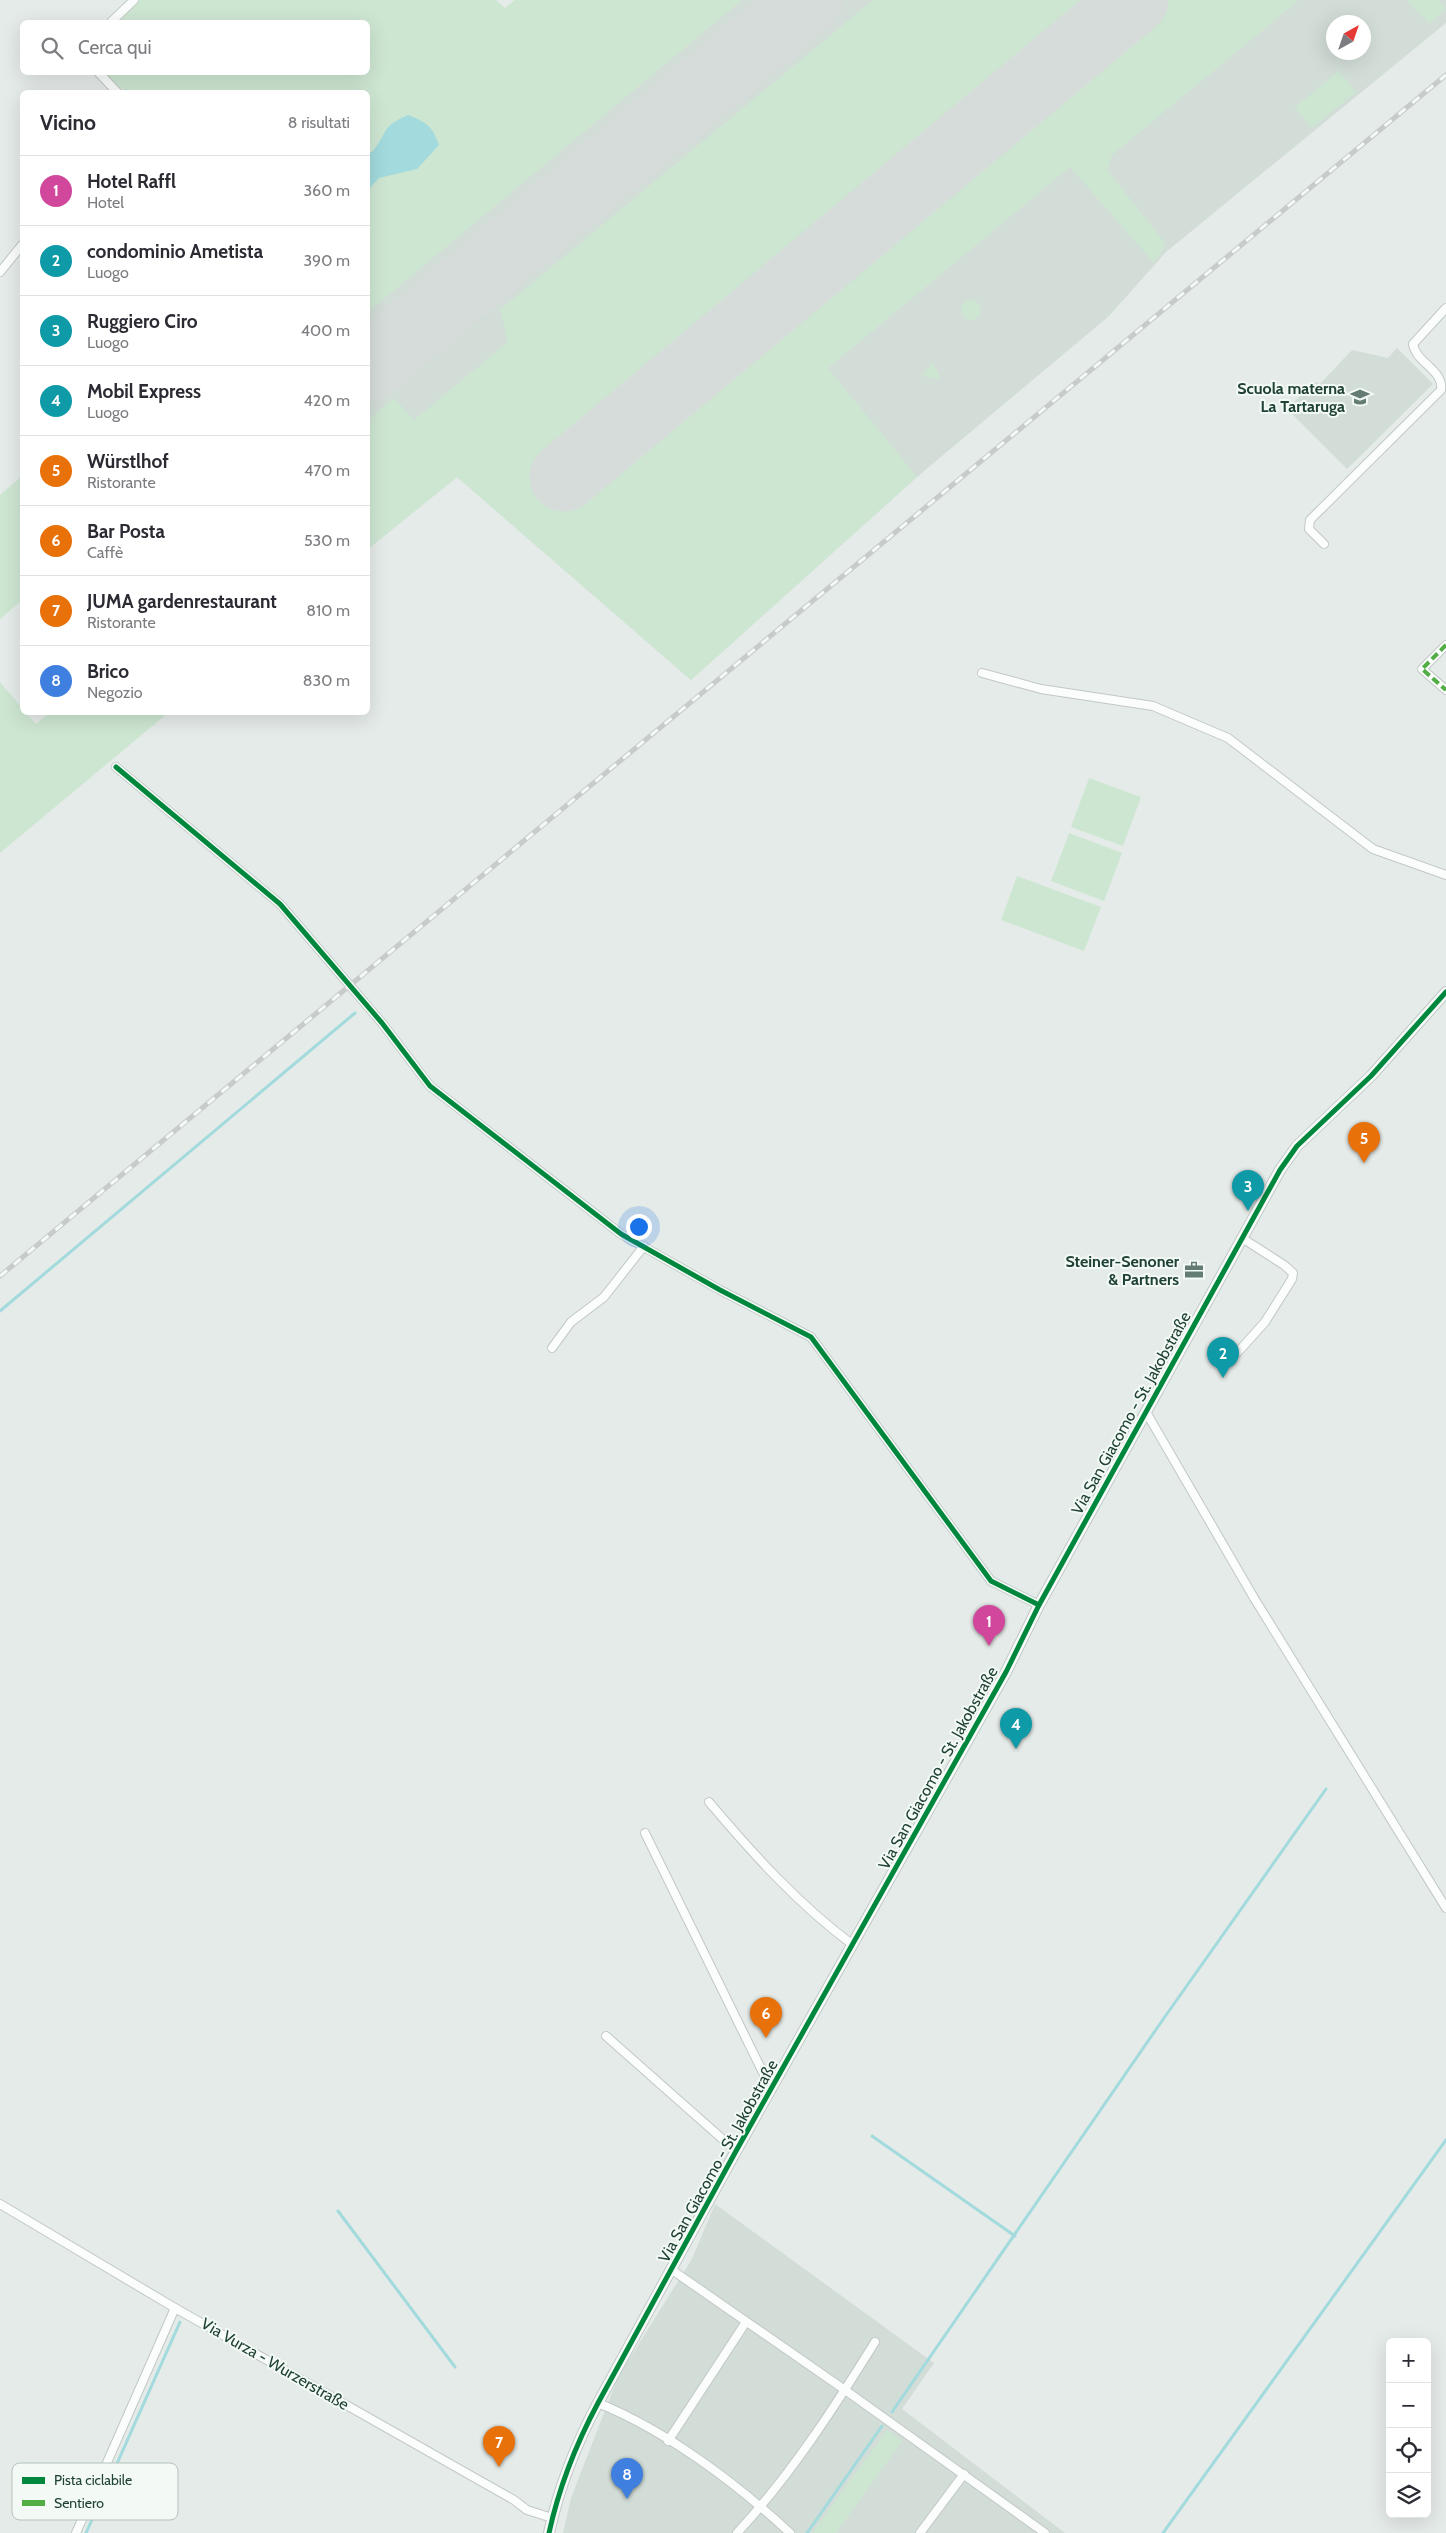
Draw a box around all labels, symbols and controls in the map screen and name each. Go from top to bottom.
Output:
north arrow [1326,15,1371,60]
search box [20,20,370,75]
icon: search [38,34,66,62]
text: Cerca qui [78,36,152,59]
text: Vicino [40,110,96,135]
text: 8 risultati [288,113,350,132]
text: Hotel Raffl [87,170,176,193]
text: 1 [53,181,59,200]
text: 360 m [303,181,350,200]
text: Hotel [87,193,124,212]
text: condominio Ametista [87,240,263,263]
text: 2 [52,251,60,270]
text: 390 m [303,251,350,270]
text: Luogo [87,263,129,282]
text: Ruggiero Ciro [87,310,198,333]
text: 3 [52,321,60,340]
text: 400 m [301,321,350,340]
text: Luogo [87,333,129,352]
place label: Scuola materna La Tartaruga [1237,379,1345,416]
text: Mobil Express [87,380,201,403]
school or university icon: Scuola materna La Tartaruga [1349,386,1371,408]
text: 4 [51,391,61,410]
text: 420 m [304,391,350,410]
text: Luogo [87,403,129,422]
text: Würstlhof [87,450,169,473]
text: 5 [52,461,60,480]
text: 470 m [304,461,350,480]
text: Ristorante [87,473,156,492]
text: Bar Posta [87,520,165,543]
text: 6 [52,531,61,550]
text: 530 m [304,531,350,550]
text: Caffè [87,543,123,562]
text: JUMA gardenrestaurant [87,590,277,613]
text: 7 [52,601,60,620]
text: 810 m [306,601,350,620]
text: Ristorante [87,613,156,632]
text: Brico [87,660,129,683]
text: 8 [51,671,61,690]
text: 830 m [303,671,350,690]
text: Negozio [87,683,143,702]
pin: 5 [1348,1122,1380,1163]
pin: 3 [1232,1170,1264,1211]
your location [626,1214,652,1240]
place label: Steiner-Senoner & Partners [1065,1252,1180,1289]
office icon: Steiner-Senoner & Partners [1183,1259,1205,1281]
street label: Via San Giacomo - St. Jakobstraße [1067,1308,1195,1518]
pin: 2 [1207,1337,1239,1378]
pin: 1 [973,1605,1005,1646]
street label: Via San Giacomo - St. Jakobstraße [874,1663,1002,1873]
pin: 4 [1000,1708,1032,1749]
pin: 6 [750,1997,782,2038]
street label: Via San Giacomo - St. Jakobstraße [654,2056,782,2266]
street label: Via Vurza - Wurzerstraße [198,2314,352,2414]
map controls [1386,2338,1431,2518]
button: + [1386,2338,1431,2383]
button: − [1386,2383,1431,2428]
pin: 7 [483,2426,515,2467]
button: locate [1386,2428,1431,2473]
pin: 8 [611,2458,643,2499]
legend [12,2463,178,2520]
text: Pista ciclabile [54,2471,132,2489]
button: layers [1386,2473,1431,2518]
text: Sentiero [54,2494,104,2512]

